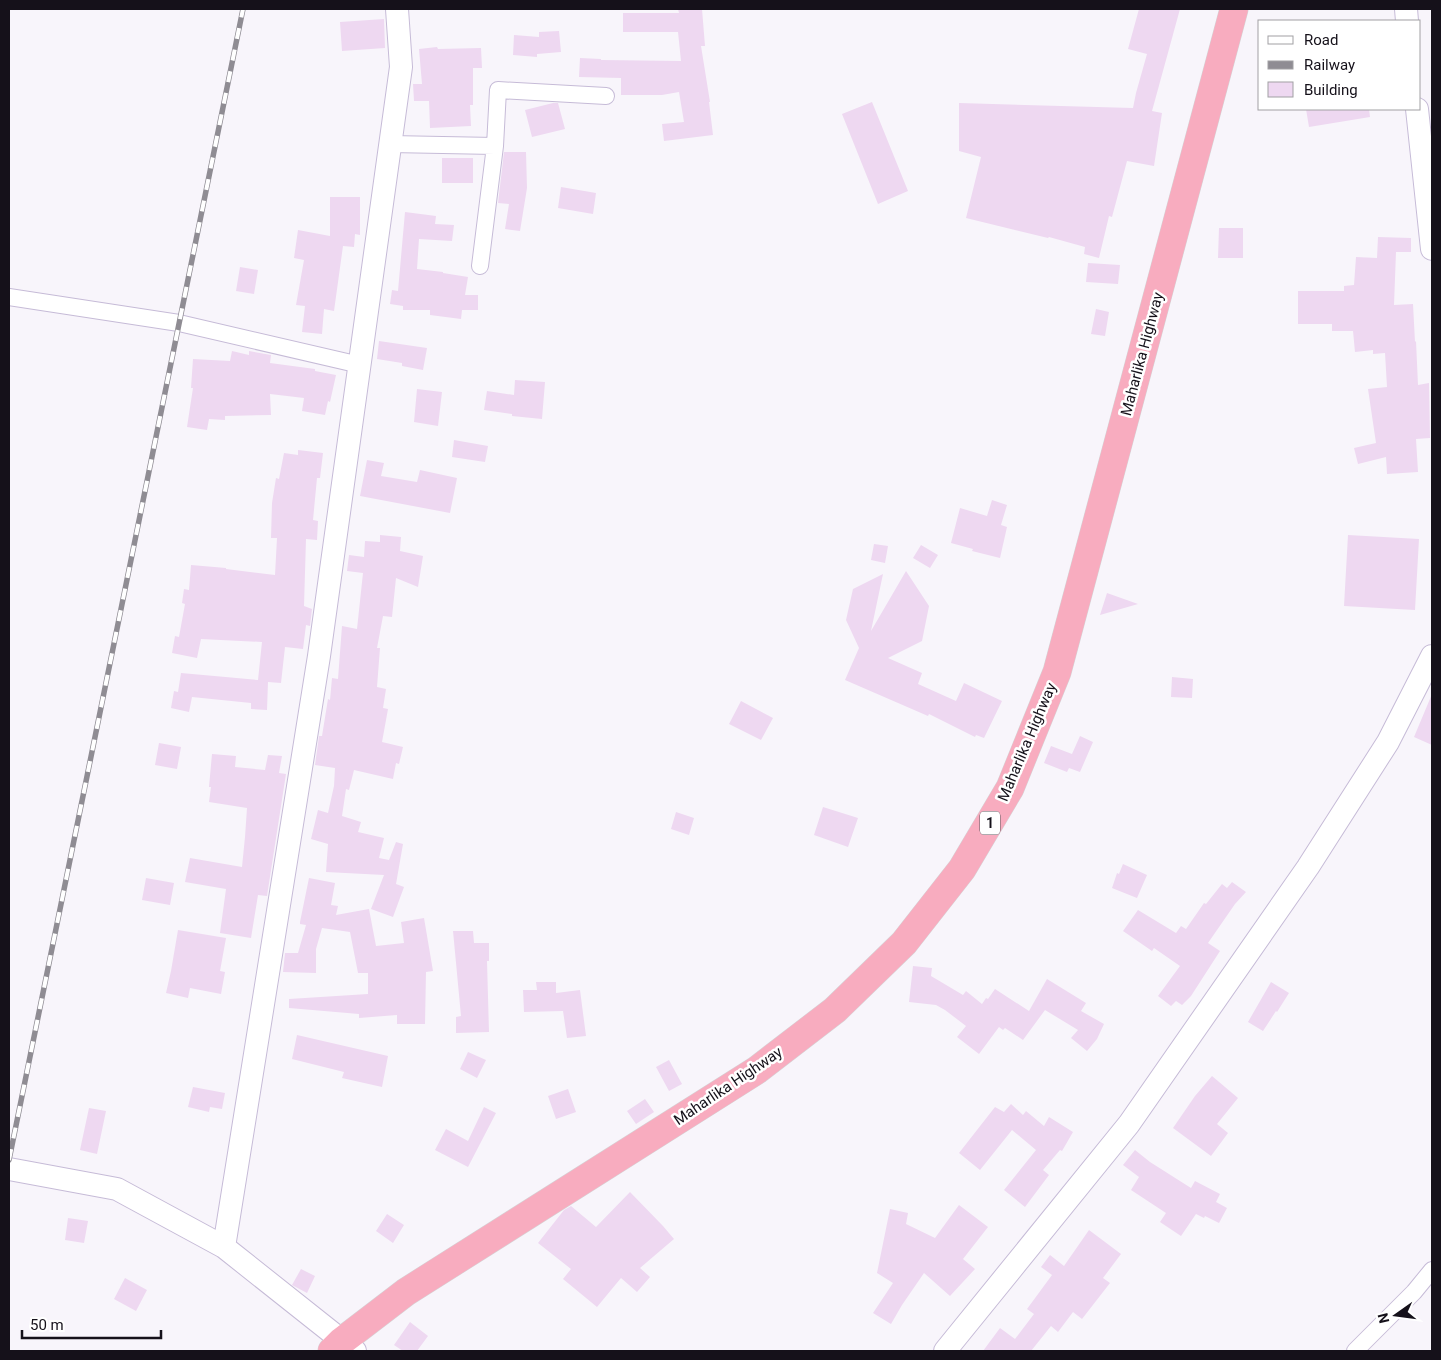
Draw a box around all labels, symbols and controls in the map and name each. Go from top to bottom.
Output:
legend [1258,20,1421,110]
text: Road [1304,31,1338,49]
text: Railway [1304,56,1355,74]
text: Building [1304,81,1358,99]
street label: Maharlika Highway [1117,290,1167,418]
street label: Maharlika Highway [994,680,1060,804]
road number: 1 [980,811,1000,834]
street label: Maharlika Highway [670,1043,786,1129]
north arrow [1371,1290,1421,1340]
scale bar [22,1308,161,1340]
text: N [1374,1311,1392,1325]
text: 50 m [30,1316,64,1334]

